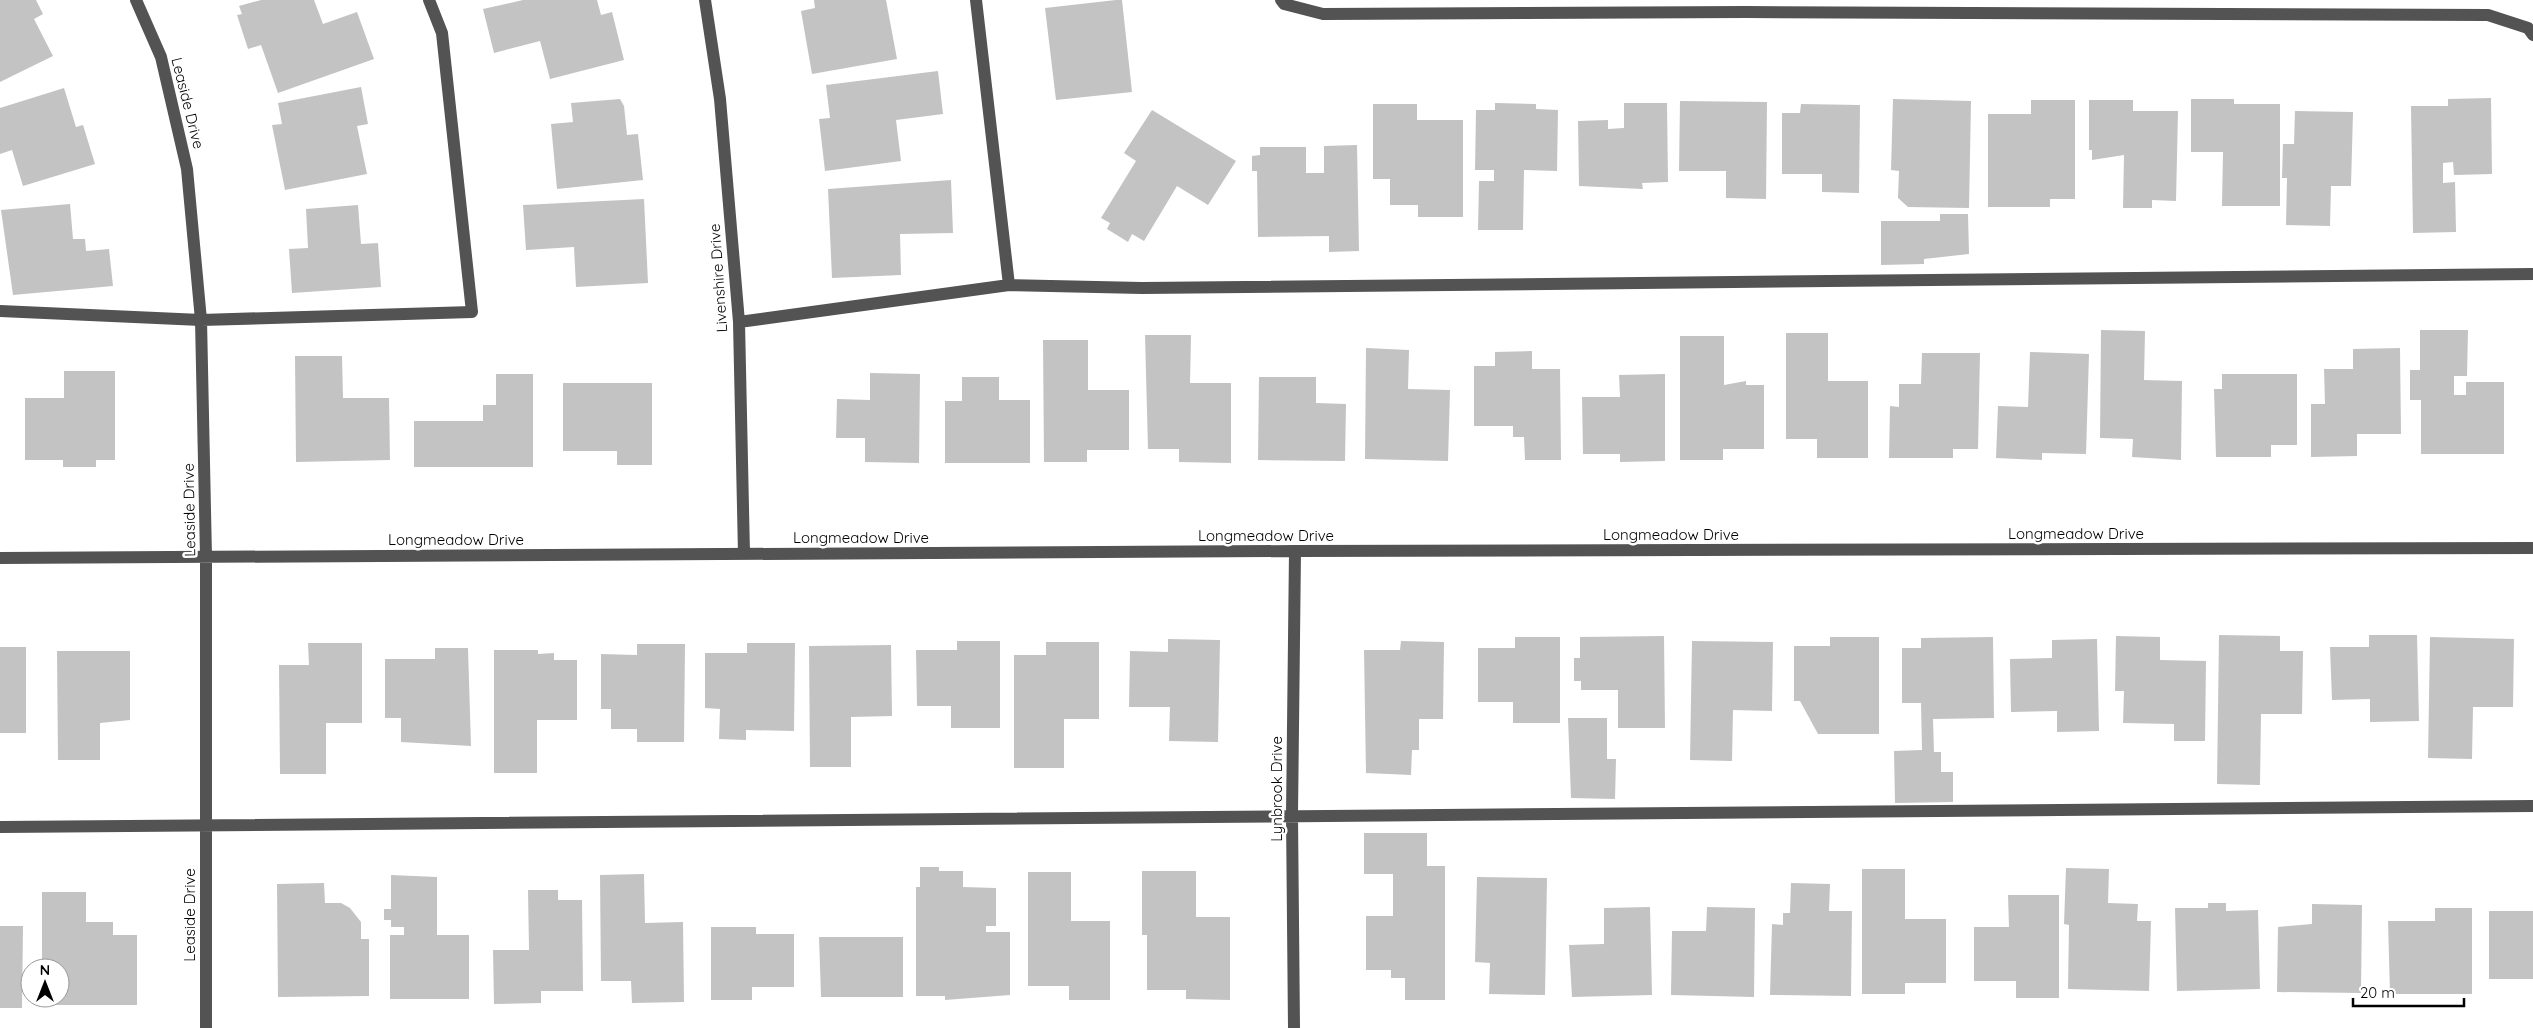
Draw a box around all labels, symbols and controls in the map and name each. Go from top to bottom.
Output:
street label: Leaside Drive [167,55,209,151]
street label: Livenshire Drive [705,223,731,333]
street label: Leaside Drive [179,463,199,557]
street label: Longmeadow Drive [2008,524,2144,543]
street label: Longmeadow Drive [1603,525,1739,544]
street label: Longmeadow Drive [1198,526,1334,545]
street label: Longmeadow Drive [793,528,929,547]
street label: Longmeadow Drive [388,530,524,549]
street label: Lynbrook Drive [1267,736,1286,842]
street label: Leaside Drive [180,868,199,962]
north arrow [20,958,70,1008]
text: N [40,961,50,979]
scale bar [2353,976,2464,1008]
text: 20 m [2360,983,2395,1002]

